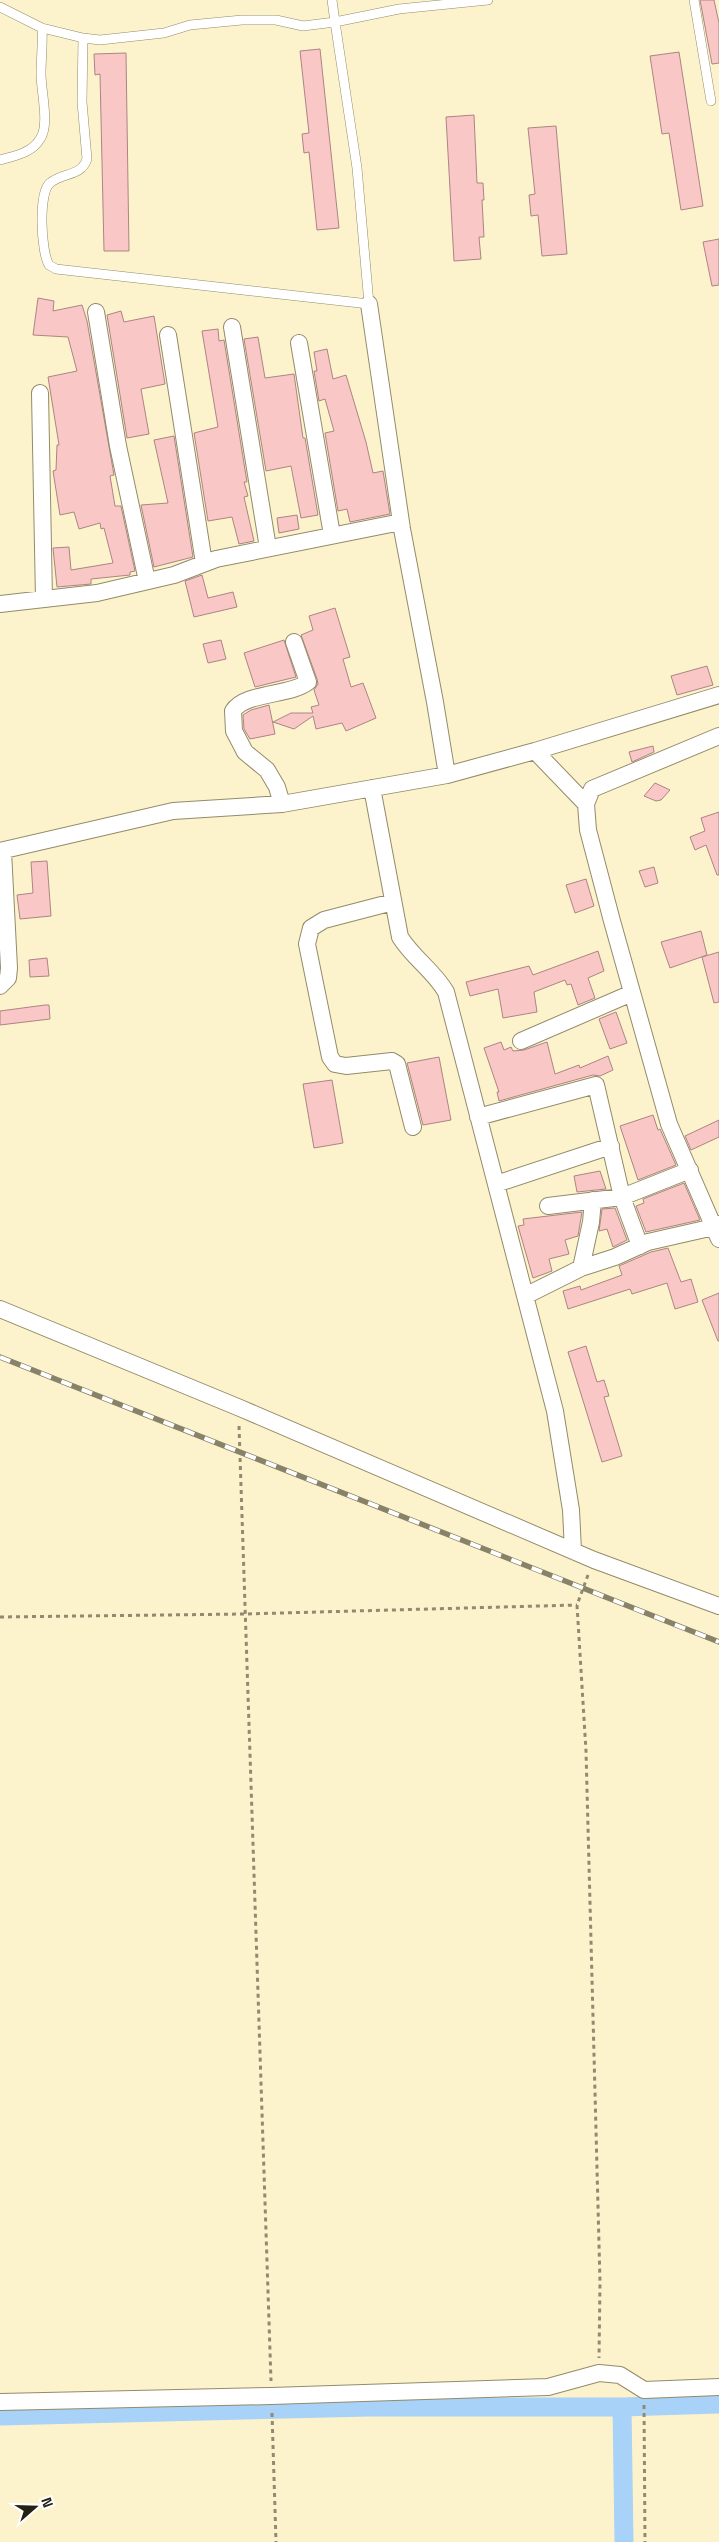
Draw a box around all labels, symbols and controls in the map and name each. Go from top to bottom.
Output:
north arrow [10,2482,60,2532]
text: N [37,2495,57,2510]

